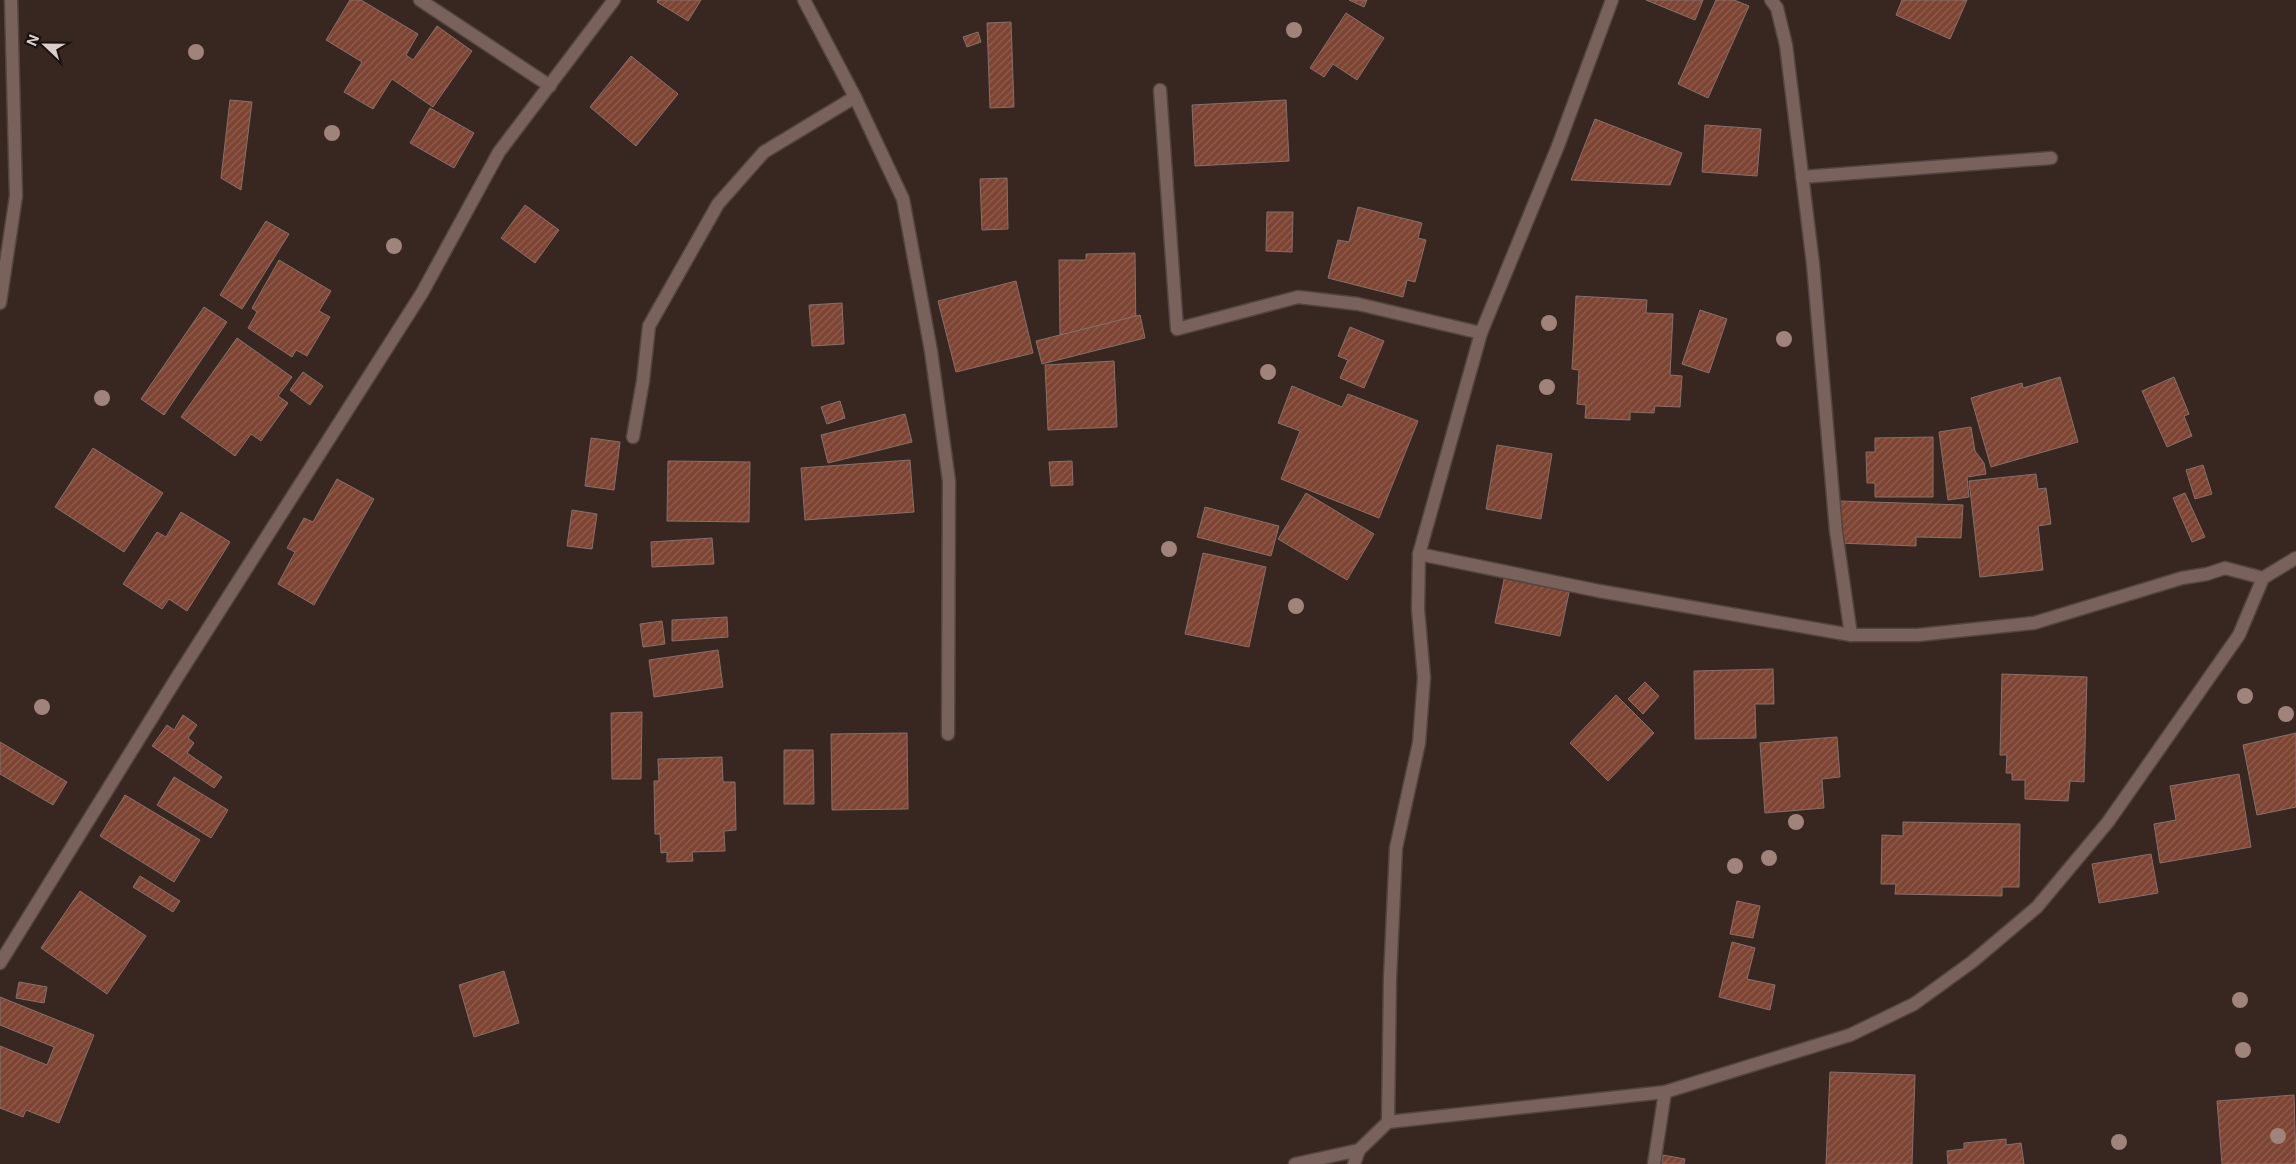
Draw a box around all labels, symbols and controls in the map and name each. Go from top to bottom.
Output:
north arrow [20,20,70,70]
text: N [23,32,42,48]

